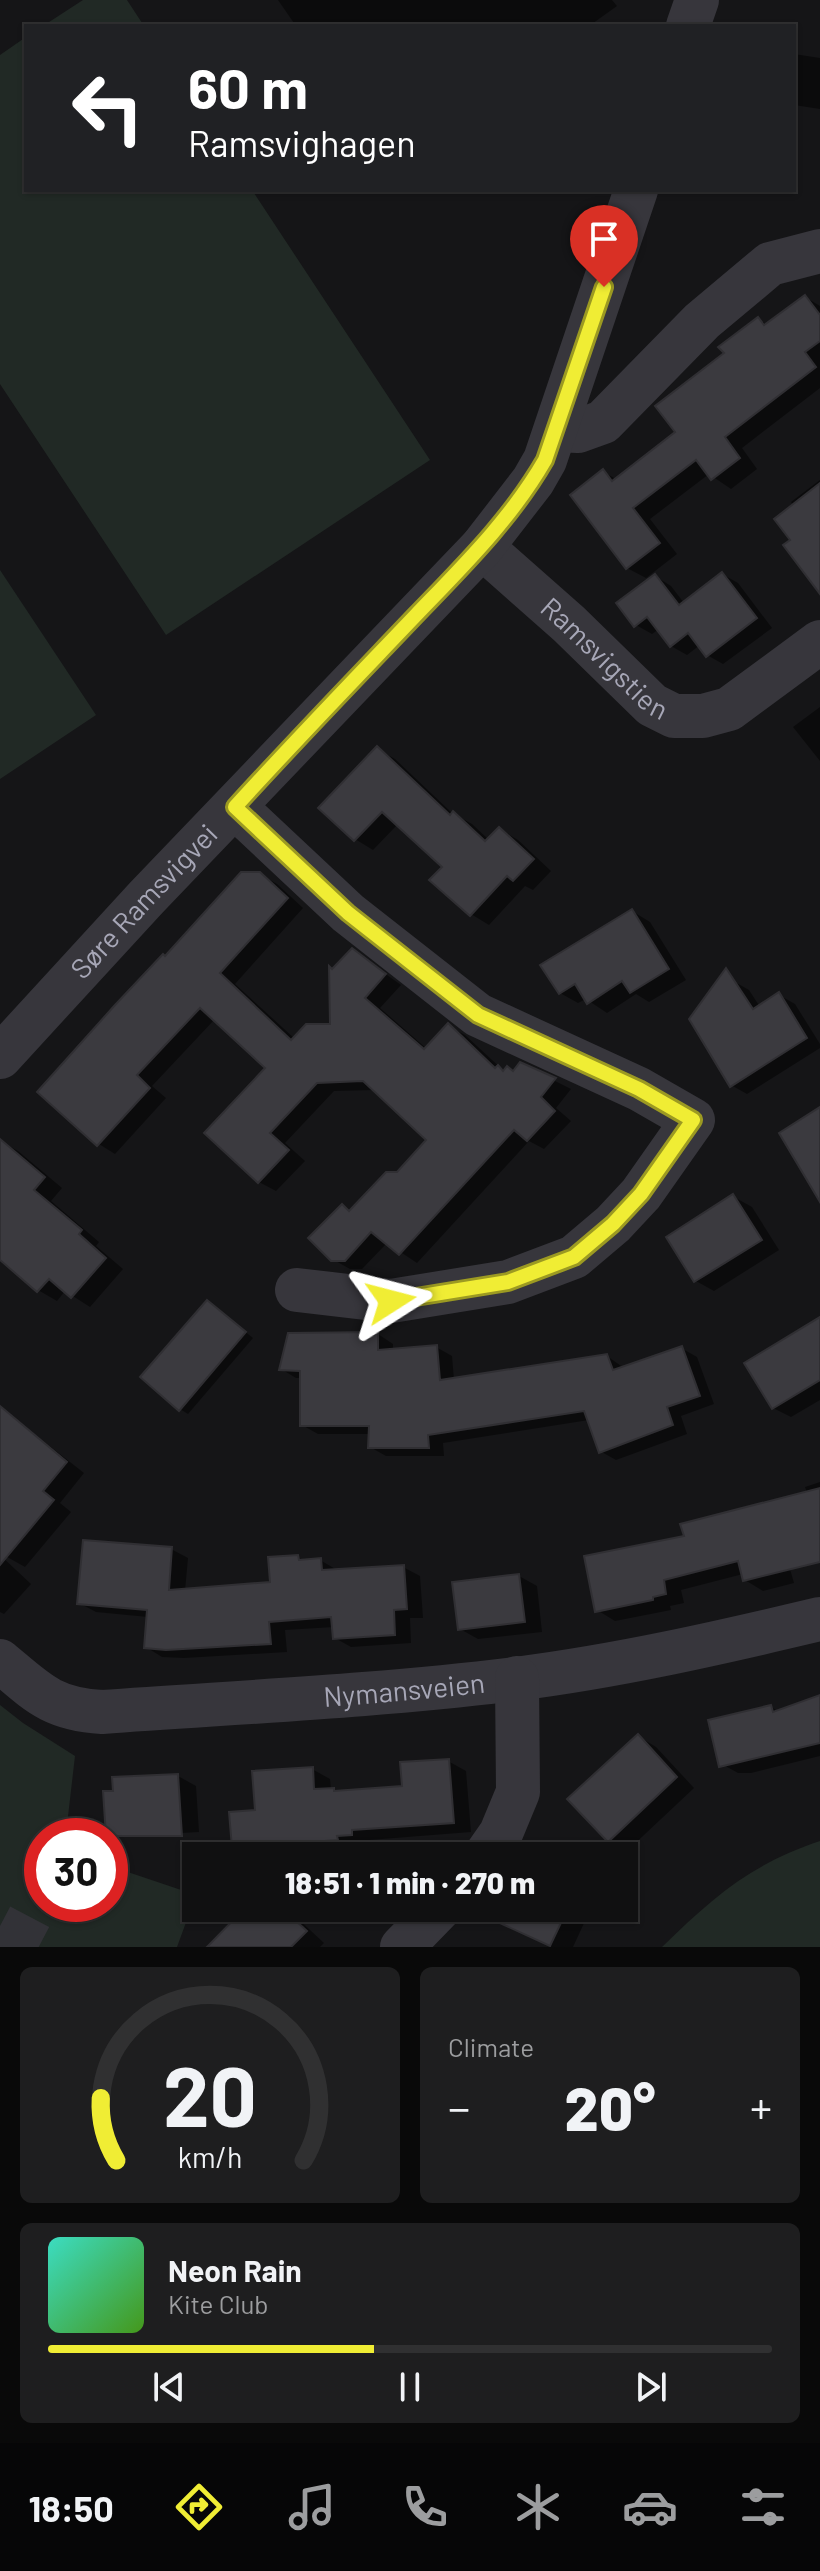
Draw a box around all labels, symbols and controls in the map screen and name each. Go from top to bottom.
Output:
text: 60 m [188,53,308,120]
icon: left [56,56,160,160]
text: Ramsvighagen [188,121,416,164]
pin [570,205,638,287]
icon: arrive [582,217,626,261]
street label: Ramsvigstien [535,589,674,726]
street label: Søre Ramsvigvei [63,816,224,985]
position arrow [349,1259,433,1343]
street label: Nymansveien [322,1665,487,1713]
speed limit sign: 30 [24,1818,128,1922]
text: 18:51 · 1 min · 270 m [285,1864,535,1900]
text: Climate [448,2031,534,2062]
text: 20 [163,2044,257,2144]
text: 20° [565,2071,655,2143]
text: − [448,2080,470,2133]
text: + [750,2080,772,2133]
text: km/h [178,2139,242,2174]
text: Neon Rain [168,2252,302,2288]
text: Kite Club [168,2288,269,2319]
icon: previous [147,2365,191,2409]
icon: pause [388,2365,432,2409]
icon: next [629,2365,673,2409]
icon: directions [171,2479,227,2535]
icon: music [284,2479,340,2535]
icon: phone [397,2479,453,2535]
icon: climate [510,2479,566,2535]
icon: car [622,2479,678,2535]
icon: filters [735,2479,791,2535]
text: 18:50 [28,2486,114,2529]

